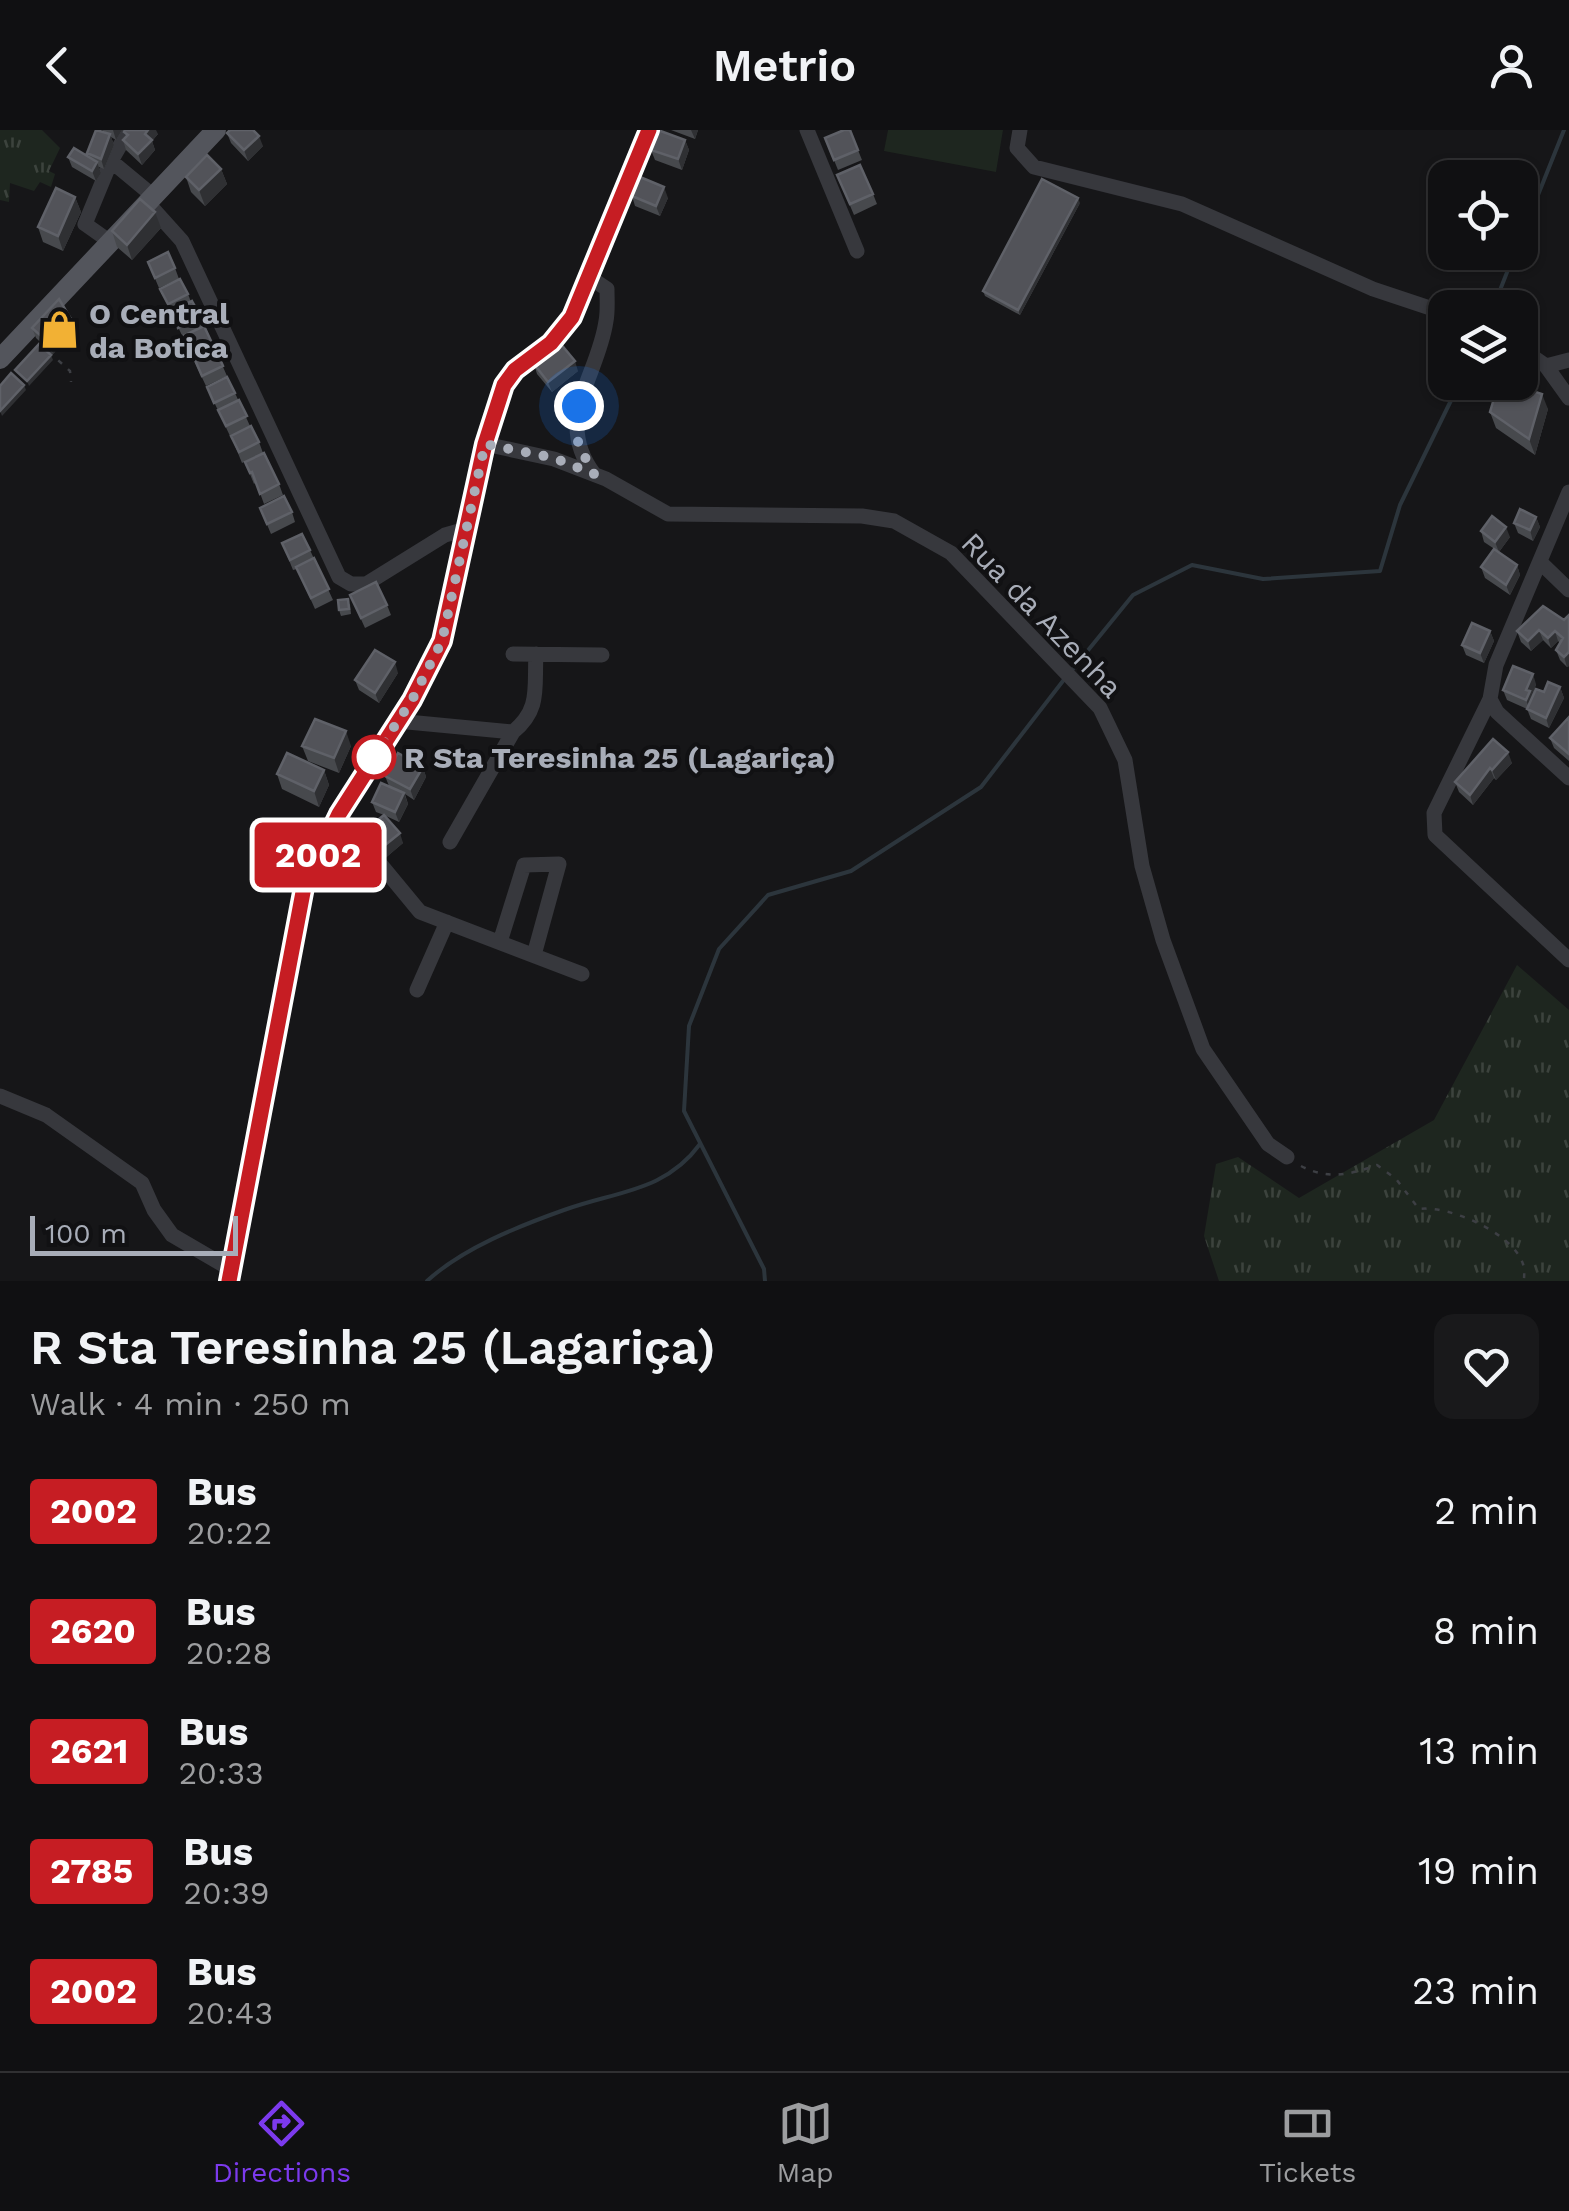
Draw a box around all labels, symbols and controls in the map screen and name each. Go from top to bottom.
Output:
icon: back [30,38,85,93]
icon: person [1484,38,1539,93]
text: Metrio [713,39,856,92]
map controls [1428,160,1538,400]
button: locate [1428,160,1538,270]
button: layers [1428,290,1538,400]
place label: O Central da Botica [89,296,229,365]
shop icon: O Central da Botica [38,309,80,351]
your location [554,381,604,431]
street label: Rua da Azenha [954,525,1130,705]
marker: R Sta Teresinha 25 (Lagariça) [353,736,395,778]
place label: R Sta Teresinha 25 (Lagariça) [404,740,836,775]
line badge: 2002 [248,822,388,888]
text: 2002 [275,834,361,876]
scale bar [30,1211,238,1256]
text: 100 m [45,1217,127,1250]
button: heart [1434,1314,1539,1419]
text: R Sta Teresinha 25 (Lagariça) [30,1319,716,1376]
text: Walk · 4 min · 250 m [30,1385,351,1423]
text: Bus [187,1470,257,1514]
text: 2 min [1434,1489,1539,1533]
text: 2002 [50,1490,137,1532]
text: 20:22 [187,1514,272,1552]
text: Bus [186,1590,256,1634]
text: 8 min [1433,1609,1539,1653]
text: 2620 [50,1610,136,1652]
text: 20:28 [186,1634,272,1672]
text: Bus [178,1710,248,1754]
text: 13 min [1419,1729,1539,1773]
text: 2621 [50,1730,128,1772]
text: 20:33 [178,1754,264,1792]
text: Bus [183,1830,253,1874]
text: 19 min [1418,1849,1539,1893]
text: 2785 [50,1850,133,1892]
text: 20:39 [183,1874,270,1912]
text: Bus [187,1950,257,1994]
text: 23 min [1412,1969,1539,2013]
text: 2002 [50,1970,137,2012]
text: 20:43 [187,1994,273,2032]
tab: Directions [213,2096,351,2189]
tab: Map [777,2096,834,2189]
tab: Tickets [1259,2096,1356,2189]

